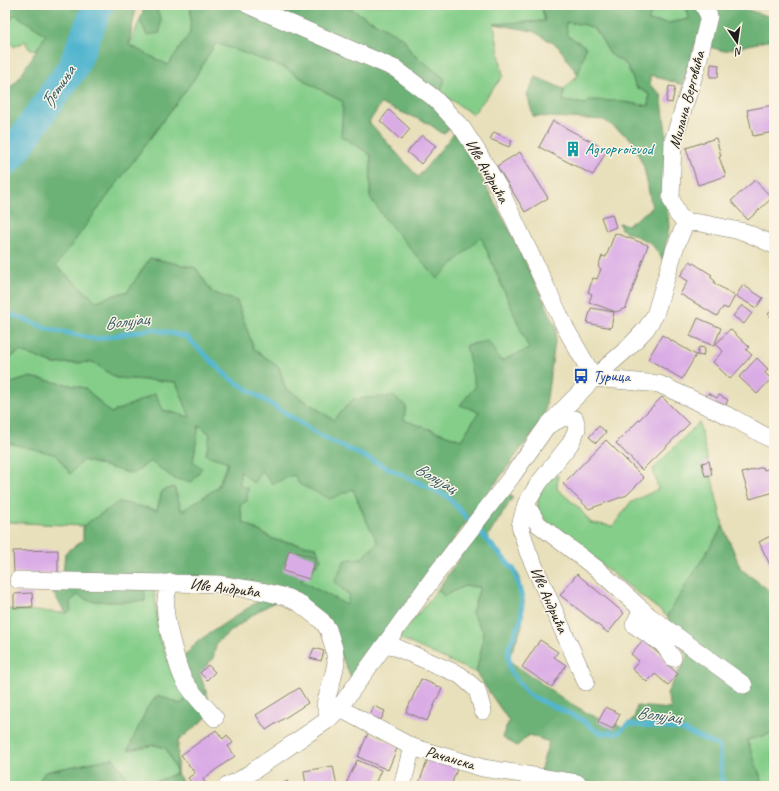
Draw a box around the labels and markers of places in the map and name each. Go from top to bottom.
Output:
place label: Agroproizvod [585,139,656,159]
building icon: Agroproizvod [564,140,582,158]
place label: Турица [593,366,631,386]
bus stop icon: Турица [572,367,590,385]

